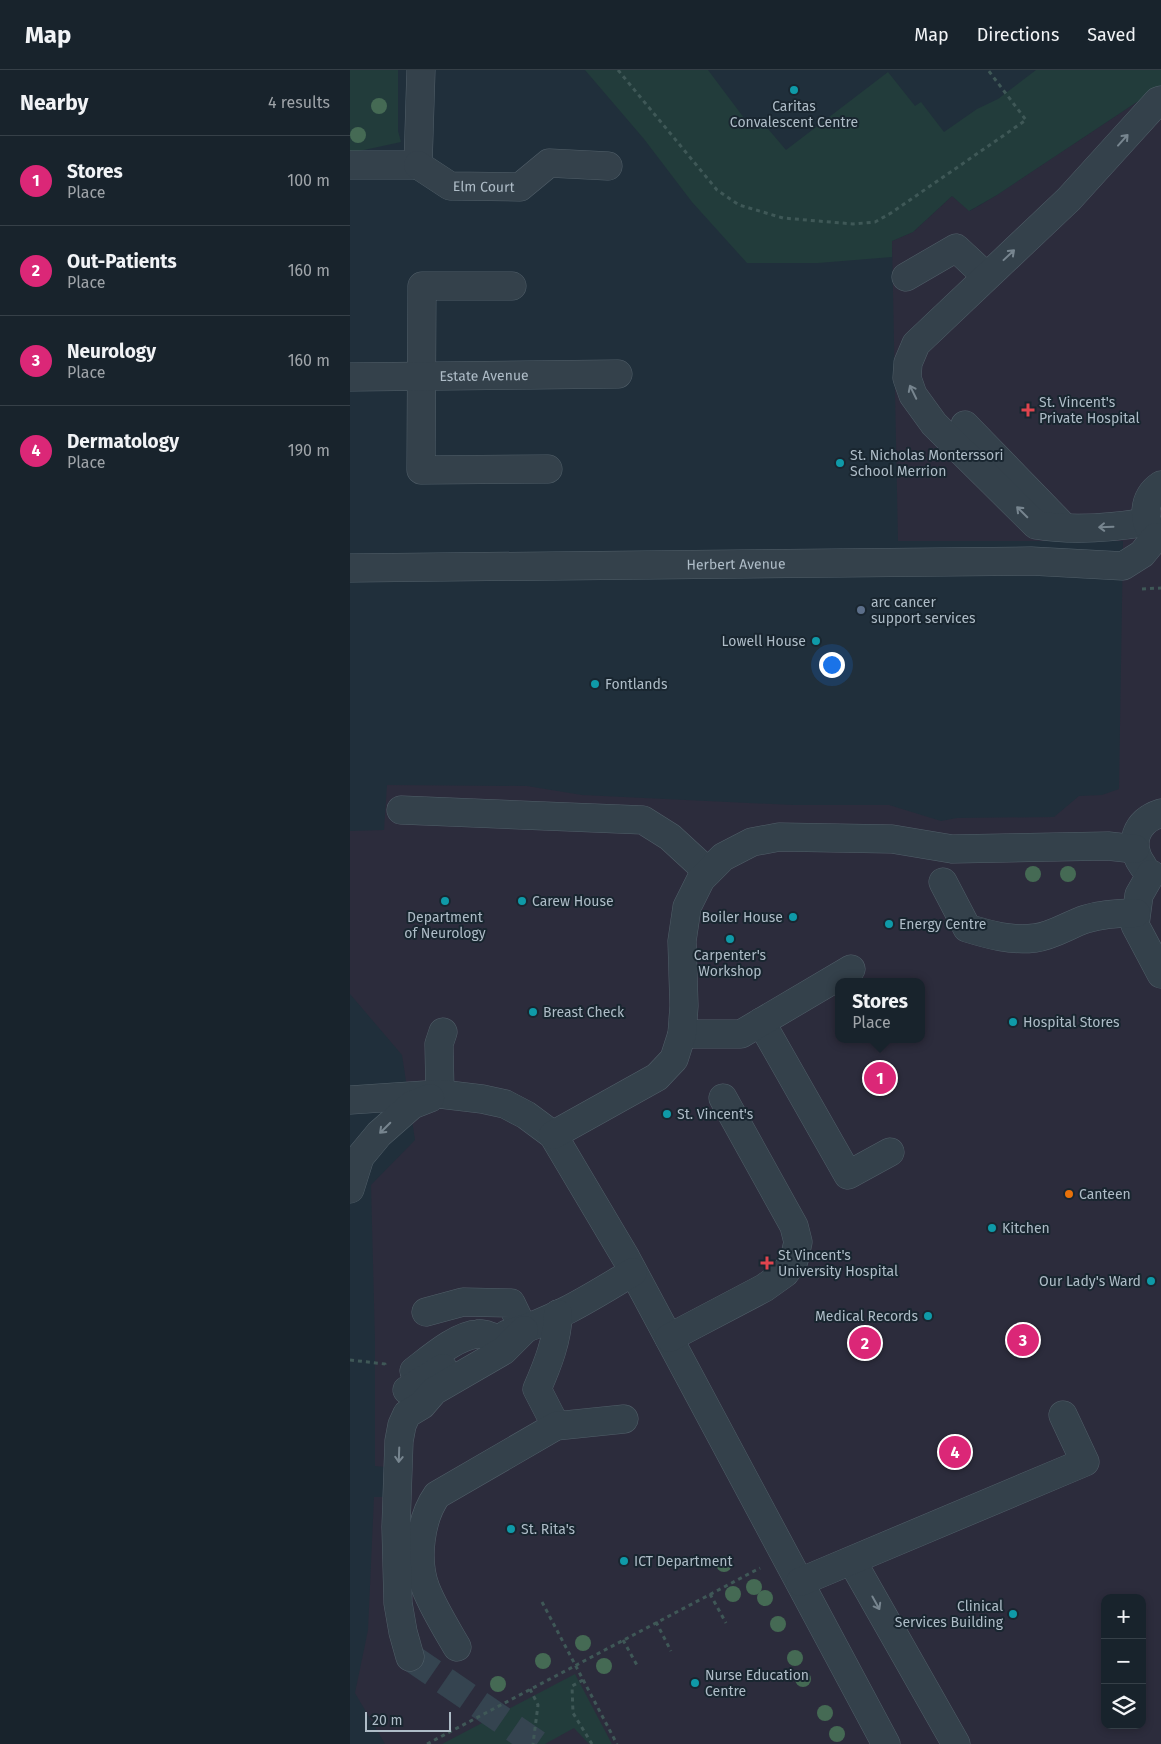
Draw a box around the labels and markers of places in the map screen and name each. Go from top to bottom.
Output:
marker: Caritas Convalescent Centre [788,84,800,96]
place label: Caritas Convalescent Centre [730,98,858,131]
place label: St. Vincent's Private Hospital [1039,394,1140,427]
marker: St. Vincent's Private Hospital [1021,403,1035,417]
place label: St. Nicholas Monterssori School Merrion [850,447,1004,480]
marker: St. Nicholas Monterssori School Merrion [834,457,846,469]
place label: arc cancer support services [871,594,976,627]
marker: arc cancer support services [855,604,867,616]
place label: Lowell House [722,633,806,650]
marker: Lowell House [810,635,822,647]
place label: Fontlands [605,676,668,693]
marker: Fontlands [589,678,601,690]
place label: Carew House [532,893,614,910]
marker: Department of Neurology [439,895,451,907]
marker: Carew House [516,895,528,907]
place label: Department of Neurology [404,909,486,942]
place label: Boiler House [702,909,783,926]
marker: Boiler House [787,911,799,923]
place label: Energy Centre [899,916,986,933]
marker: Energy Centre [883,918,895,930]
marker: Carpenter's Workshop [724,933,736,945]
place label: Carpenter's Workshop [694,947,767,980]
place label: Breast Check [543,1004,625,1021]
marker: Breast Check [527,1006,539,1018]
place label: Hospital Stores [1023,1014,1120,1031]
marker: Hospital Stores [1007,1016,1019,1028]
pin: 1 [864,1059,896,1097]
place label: St. Vincent's [677,1106,754,1123]
marker: St. Vincent's [661,1108,673,1120]
place label: Canteen [1079,1186,1131,1203]
marker: Canteen [1063,1188,1075,1200]
place label: Kitchen [1002,1220,1050,1237]
marker: Kitchen [986,1222,998,1234]
place label: St Vincent's University Hospital [778,1247,898,1280]
marker: St Vincent's University Hospital [760,1256,774,1270]
place label: Our Lady's Ward [1039,1273,1141,1290]
marker: Our Lady's Ward [1145,1275,1157,1287]
place label: Medical Records [815,1308,918,1325]
marker: Medical Records [922,1310,934,1322]
pin: 3 [1007,1321,1039,1359]
pin: 2 [849,1324,881,1362]
pin: 4 [939,1433,971,1471]
place label: St. Rita's [521,1521,576,1538]
marker: St. Rita's [505,1523,517,1535]
place label: ICT Department [634,1553,734,1570]
marker: ICT Department [618,1555,630,1567]
place label: Clinical Services Building [895,1598,1004,1631]
marker: Clinical Services Building [1007,1608,1019,1620]
place label: Nurse Education Centre [705,1667,809,1700]
marker: Nurse Education Centre [689,1677,701,1689]

